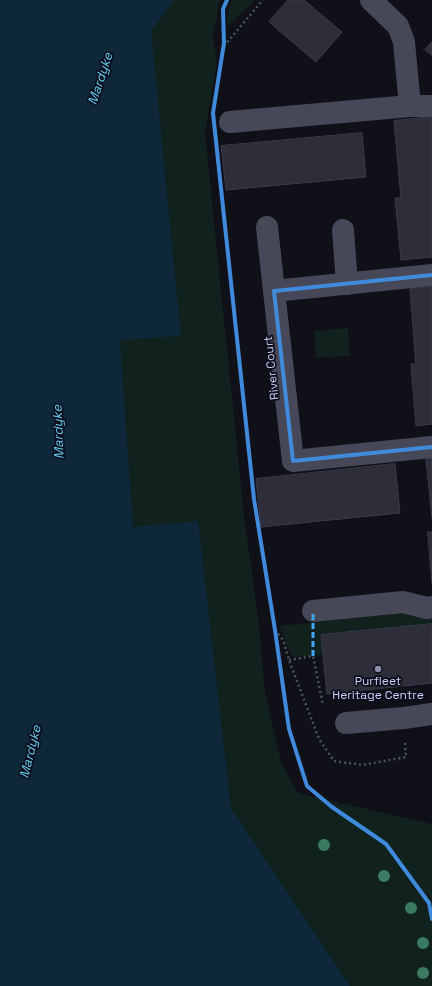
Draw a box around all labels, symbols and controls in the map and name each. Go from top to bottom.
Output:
water label: Mardyke [85,51,117,107]
street label: River Court [261,335,283,401]
water label: Mardyke [50,405,68,459]
marker: Purfleet Heritage Centre [373,664,383,674]
place label: Purfleet Heritage Centre [332,675,424,703]
water label: Mardyke [17,724,45,780]

